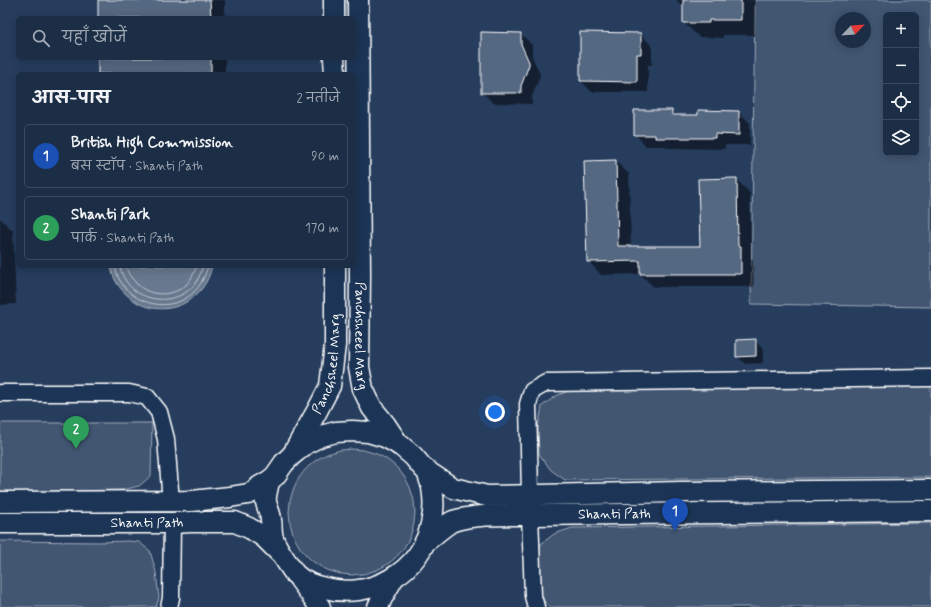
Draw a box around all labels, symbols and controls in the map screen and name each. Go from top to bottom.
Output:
north arrow [835,12,871,48]
map controls [883,12,919,156]
button: + [883,12,919,48]
search box [16,16,356,60]
icon: search [30,27,52,49]
text: यहाँ खोजें [62,28,127,48]
button: − [883,48,919,84]
button: locate [883,84,919,120]
text: आस-पास [32,87,110,109]
text: 2 नतीजे [296,90,340,107]
button: layers [883,120,919,156]
text: British High Commission [71,133,233,153]
text: 1 [43,148,49,165]
text: 90 m [311,148,339,165]
text: बस स्टॉप · Shanti Path [71,158,203,175]
text: Shanti Park [71,205,150,225]
text: 2 [43,220,49,237]
text: 170 m [305,220,339,237]
text: पार्क · Shanti Path [71,230,174,247]
street label: Panchsheeel Marg [350,282,372,391]
street label: Panchsheel Marg [308,314,344,417]
your location [485,402,505,422]
pin: 2 [63,416,89,449]
pin: 1 [662,498,688,531]
street label: Shanti Path [578,505,651,524]
street label: Shanti Path [111,513,184,532]

